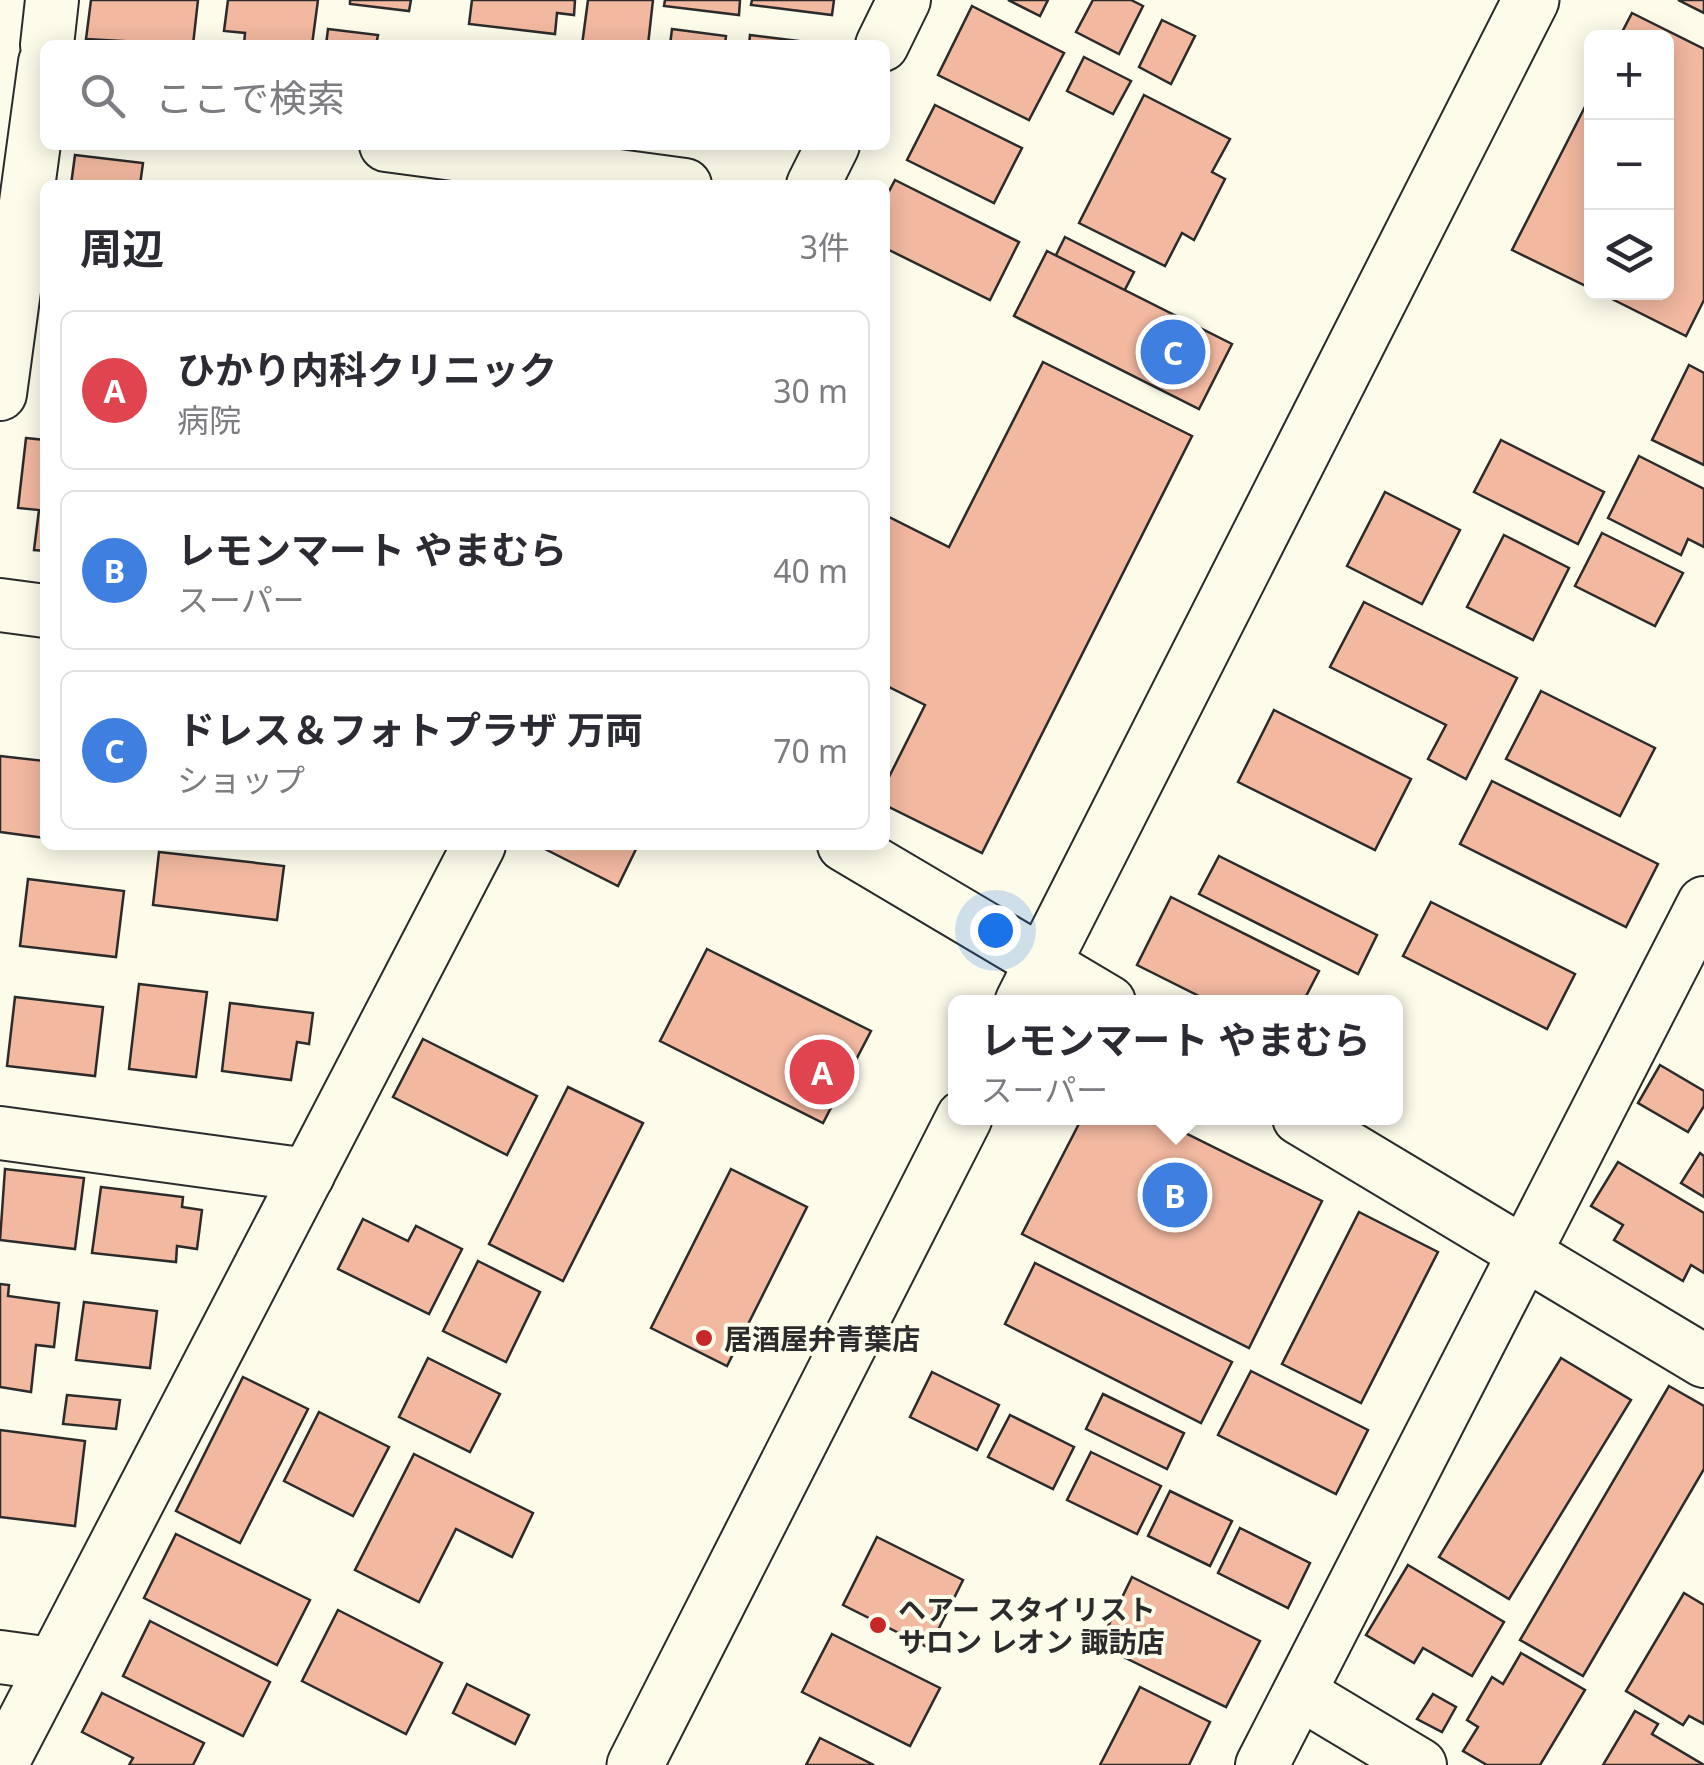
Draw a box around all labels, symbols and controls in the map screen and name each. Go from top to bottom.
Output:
map controls [1584,30,1674,300]
button: + [1584,30,1674,120]
search box [40,40,890,150]
icon: search [75,68,130,123]
text: ここで検索 [155,71,345,123]
button: − [1584,120,1674,210]
button: layers [1584,210,1674,300]
text: 周辺 [80,219,164,276]
text: 3件 [800,225,850,268]
pin: C [1140,314,1206,390]
text: ひかり内科クリニック [177,343,557,395]
text: A [103,369,126,412]
text: 30 m [773,369,848,412]
text: 病院 [177,398,241,441]
text: レモンマート やまむら [177,523,567,575]
text: B [104,549,125,592]
text: 40 m [773,549,848,592]
text: スーパー [177,578,305,621]
text: ドレス＆フォトプラザ 万両 [177,703,643,755]
text: C [104,729,125,772]
text: 70 m [773,729,848,772]
text: ショップ [177,758,305,801]
your location [970,905,1021,956]
popup [948,995,1403,1125]
text: レモンマート やまむら [981,1013,1370,1065]
pin: A [790,1034,854,1110]
text: スーパー [981,1068,1108,1111]
pin: B [1142,1158,1208,1232]
place label: 居酒屋弁青葉店 [724,1319,920,1357]
marker: 居酒屋弁青葉店 [693,1327,715,1349]
place label: ヘアー スタイリスト サロン レオン 諏訪店 [898,1590,1165,1660]
marker: ヘアー スタイリスト サロン レオン 諏訪店 [867,1614,889,1636]

